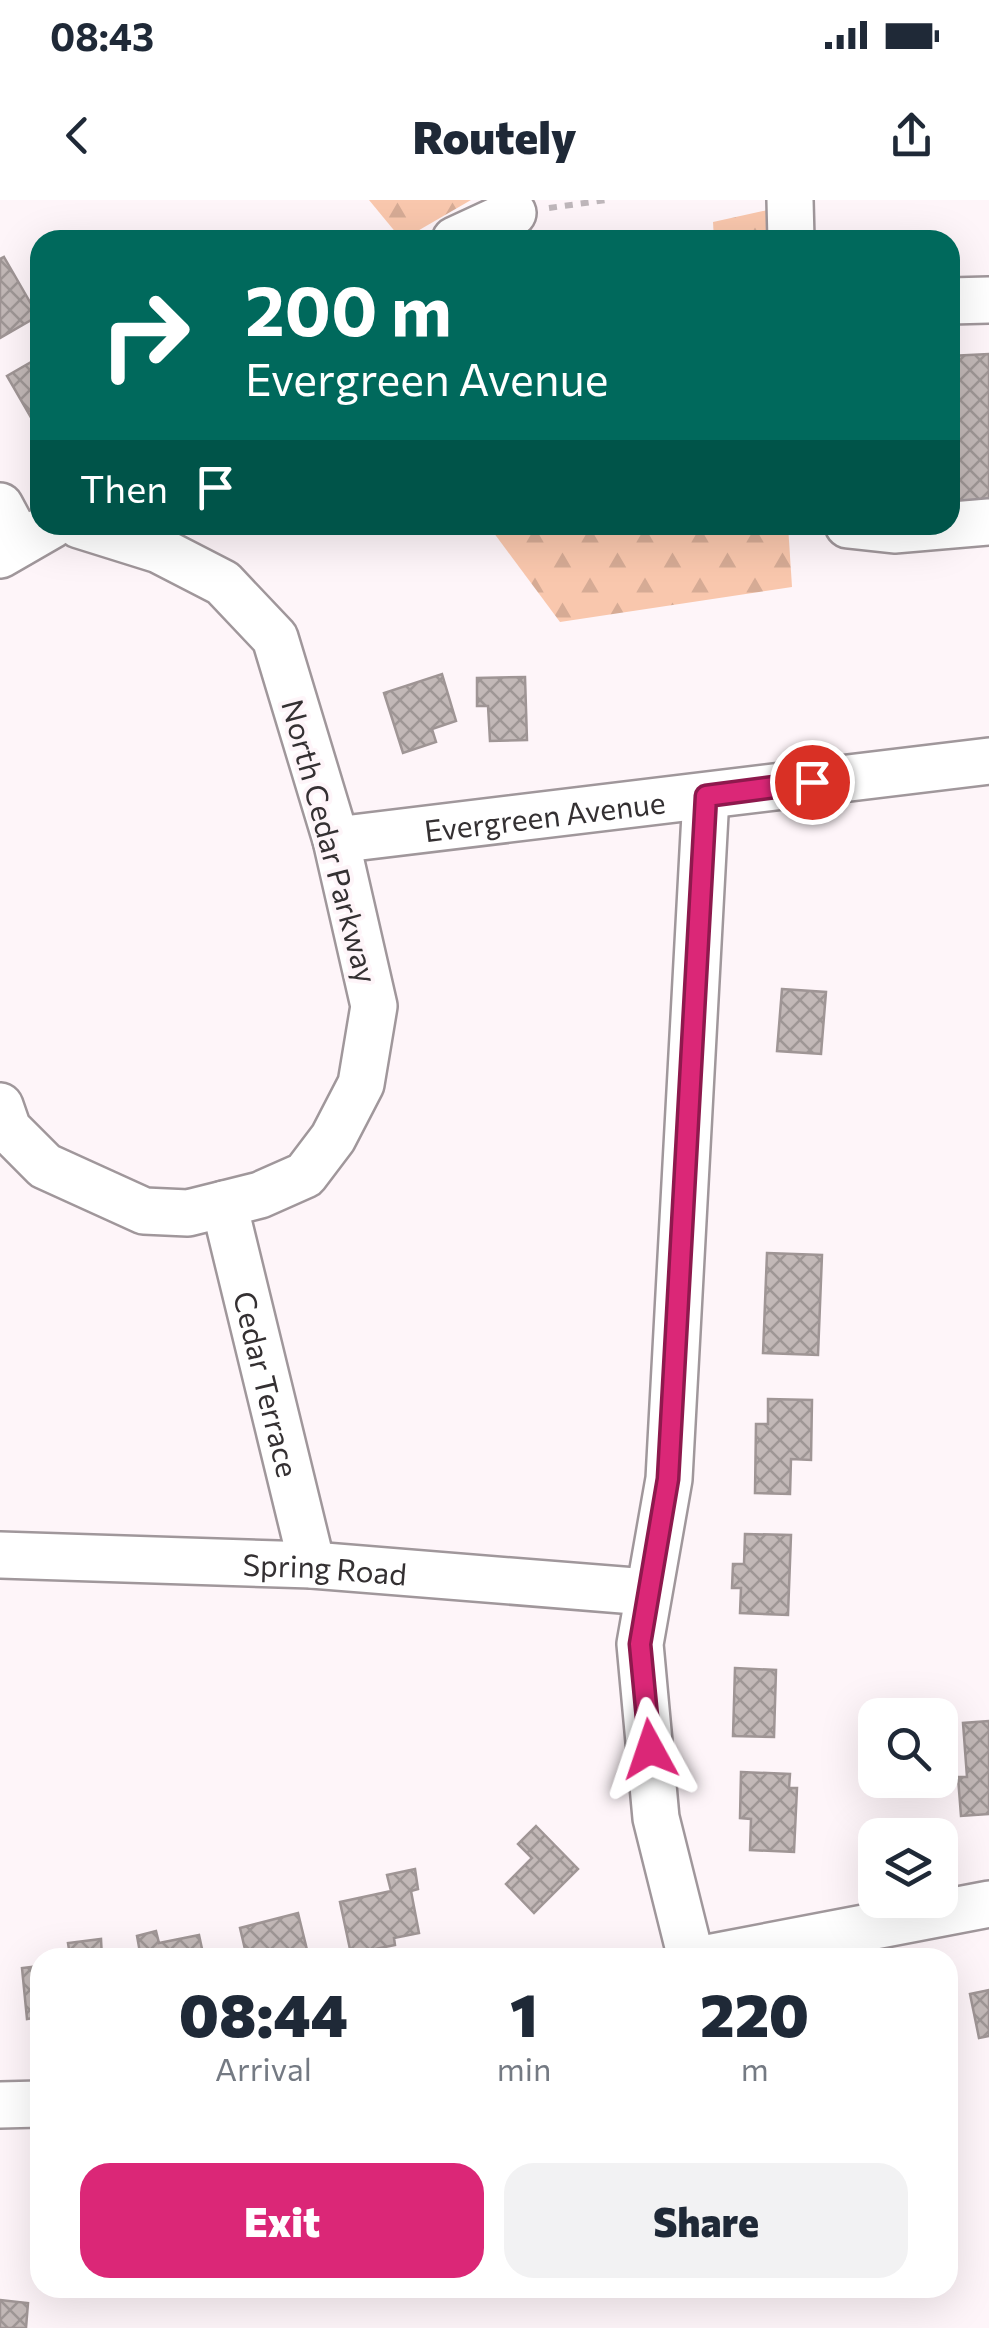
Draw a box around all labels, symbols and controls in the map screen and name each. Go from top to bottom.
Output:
text: 08:43 [50,12,154,59]
icon: back [50,108,105,163]
text: Routely [413,108,576,163]
icon: share [884,108,939,163]
text: 200 m [245,265,452,350]
icon: right [80,270,210,400]
text: Evergreen Avenue [245,350,609,405]
icon: arrive [188,460,243,515]
text: Then [80,464,168,511]
street label: North Cedar Parkway [275,695,387,987]
pin [770,740,855,825]
icon: arrive [785,755,840,810]
street label: Evergreen Avenue [422,782,667,848]
street label: Cedar Terrace [227,1287,308,1480]
street label: Spring Road [242,1544,408,1591]
position arrow [598,1697,702,1801]
map controls [858,1698,958,1918]
button: search [858,1698,958,1798]
button: layers [858,1818,958,1918]
text: 08:44 [179,1976,348,2049]
text: 1 [510,1976,538,2049]
text: 220 [700,1976,809,2049]
text: Arrival [215,2048,312,2088]
text: min [497,2048,551,2088]
text: m [741,2048,769,2088]
button: Exit [80,2163,484,2278]
button: Share [504,2163,908,2278]

